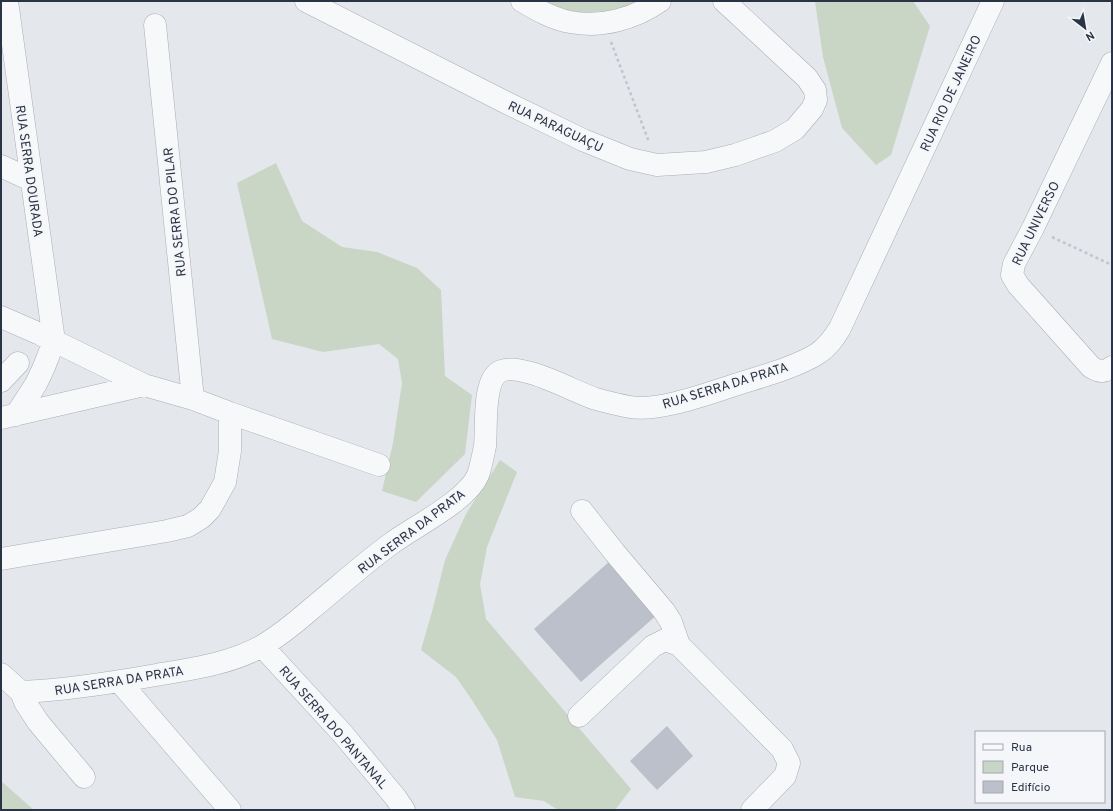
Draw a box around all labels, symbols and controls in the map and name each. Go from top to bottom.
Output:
north arrow [1065,8,1105,48]
text: N [1083,28,1097,44]
street label: RUA RIO DE JANEIRO [918,33,986,155]
street label: RUA PARAGUAÇU [505,99,605,157]
street label: RUA SERRA DOURADA [11,104,45,239]
street label: RUA SERRA DO PILAR [161,146,191,277]
street label: RUA UNIVERSO [1010,179,1064,269]
street label: RUA SERRA DA PRATA [661,360,790,414]
street label: RUA SERRA DA PRATA [355,487,469,578]
street label: RUA SERRA DA PRATA [54,664,185,700]
street label: RUA SERRA DO PANTANAL [275,664,390,793]
legend [975,731,1105,803]
text: Rua [1011,740,1032,756]
text: Parque [1011,760,1049,776]
text: Edifício [1011,780,1051,796]

